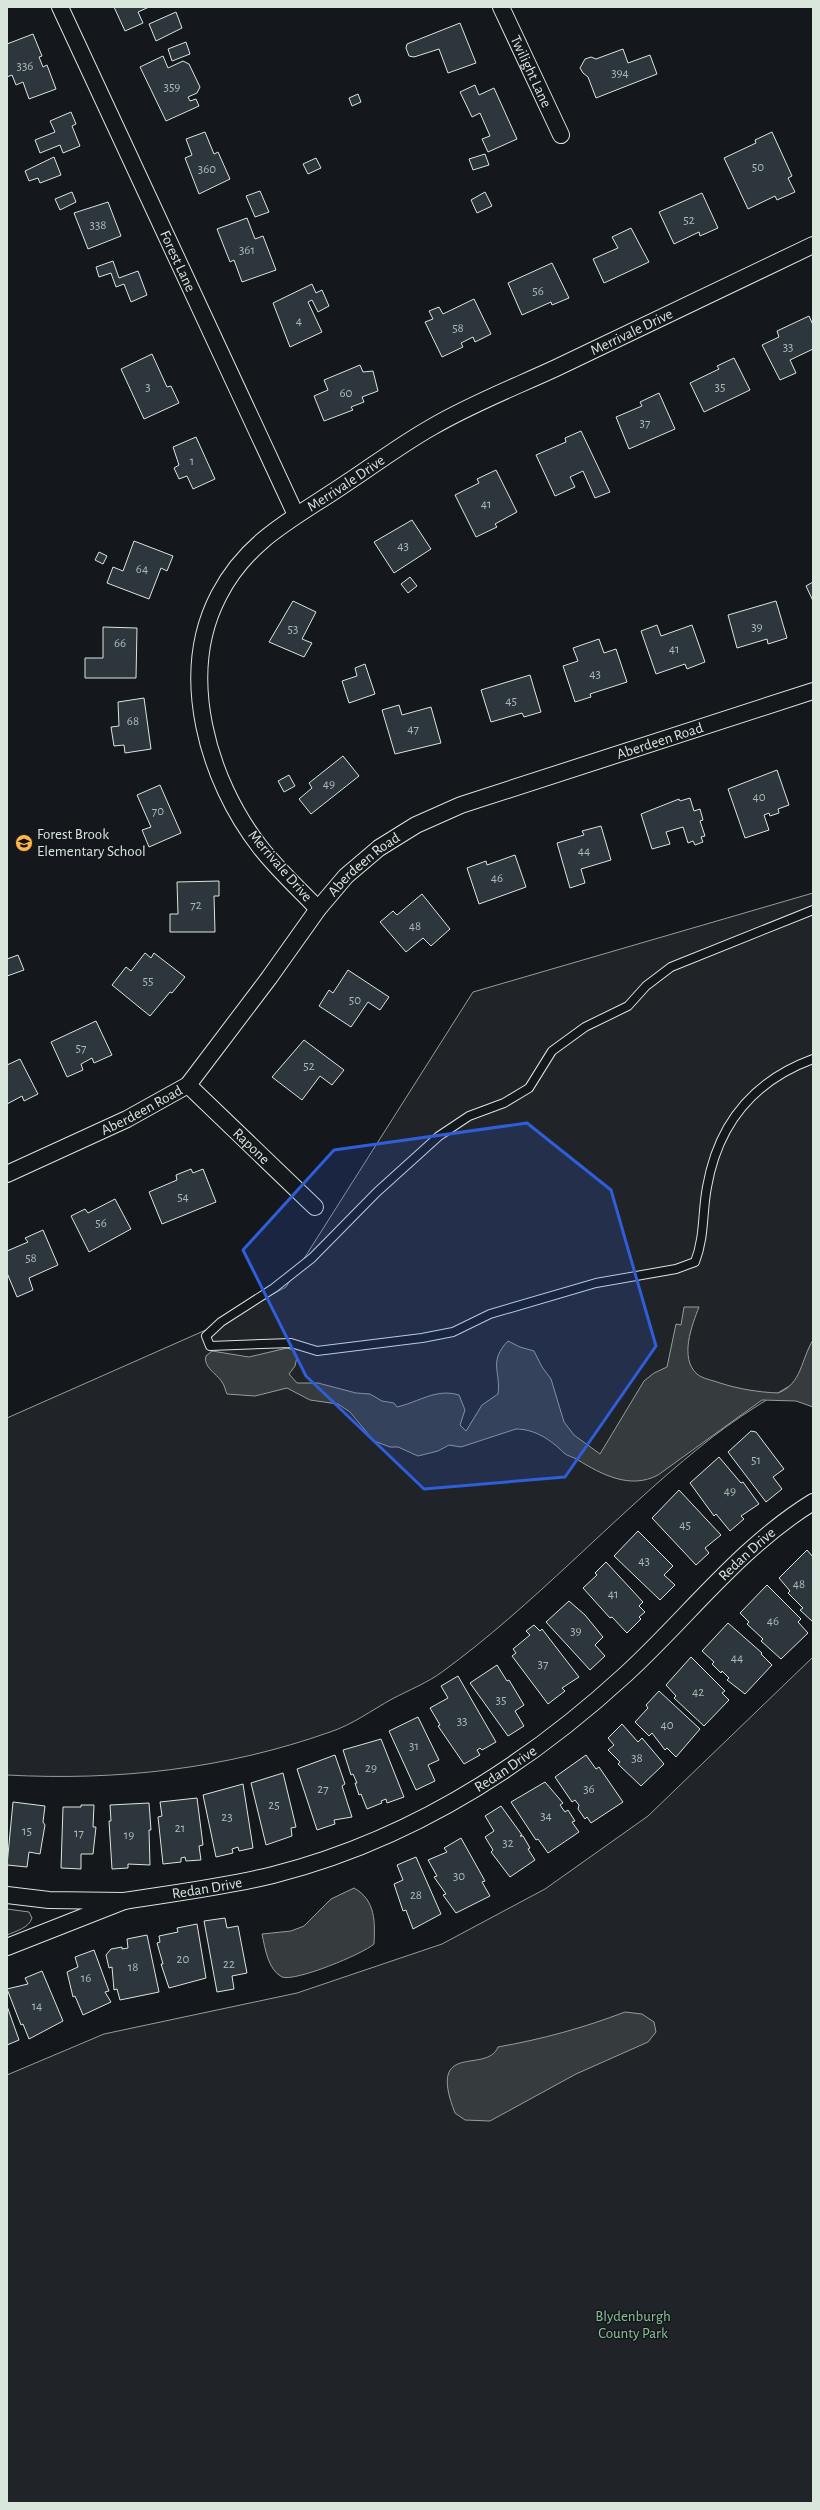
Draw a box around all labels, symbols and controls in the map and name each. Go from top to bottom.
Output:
street label: Twilight Lane [508,33,554,110]
house number: 336 [17,60,33,73]
house number: 394 [611,67,629,80]
house number: 359 [164,81,180,94]
house number: 50 [752,161,764,174]
house number: 360 [198,163,216,176]
house number: 52 [683,214,695,227]
house number: 338 [90,219,106,232]
street label: Forest Lane [157,228,199,294]
house number: 361 [239,244,255,257]
house number: 56 [532,285,544,298]
street label: Merrivale Drive [588,306,675,358]
house number: 4 [296,315,302,328]
house number: 58 [452,322,464,335]
house number: 33 [783,341,793,354]
house number: 3 [145,381,151,394]
house number: 35 [715,381,725,394]
house number: 60 [340,387,353,400]
house number: 37 [640,417,651,430]
street label: Merrivale Drive [304,452,387,514]
house number: 1 [190,455,194,468]
house number: 41 [481,498,491,511]
house number: 43 [397,540,409,553]
house number: 64 [136,563,148,576]
house number: 39 [751,621,763,634]
house number: 53 [288,623,298,636]
house number: 66 [114,637,126,650]
house number: 41 [669,643,679,656]
house number: 43 [589,668,601,681]
house number: 45 [505,695,517,708]
house number: 68 [127,715,139,728]
street label: Aberdeen Road [615,720,705,762]
house number: 47 [407,723,419,736]
house number: 49 [323,778,335,791]
house number: 40 [752,791,766,804]
house number: 70 [152,805,164,818]
place label: Forest Brook Elementary School [37,827,146,859]
street label: Merrivale Drive [245,827,315,905]
street label: Aberdeen Road [325,830,402,899]
school or university icon: Forest Brook Elementary School [14,833,34,853]
house number: 44 [578,845,590,858]
house number: 46 [491,872,503,885]
house number: 72 [190,899,202,912]
house number: 48 [409,920,421,933]
house number: 55 [143,975,153,988]
house number: 50 [349,994,361,1007]
house number: 57 [76,1042,87,1055]
house number: 52 [303,1060,315,1073]
street label: Aberdeen Road [98,1082,185,1137]
street label: Rapone [230,1125,273,1167]
house number: 54 [177,1191,189,1204]
house number: 56 [95,1217,107,1230]
house number: 58 [25,1252,37,1265]
house number: 51 [751,1454,761,1467]
house number: 49 [724,1485,736,1498]
house number: 45 [679,1519,691,1532]
street label: Redan Drive [716,1524,778,1583]
house number: 43 [638,1555,650,1568]
house number: 48 [793,1578,805,1591]
house number: 41 [608,1588,618,1601]
house number: 46 [767,1615,779,1628]
house number: 39 [570,1625,582,1638]
house number: 44 [731,1652,743,1665]
house number: 37 [538,1658,549,1671]
house number: 42 [692,1686,704,1699]
house number: 35 [496,1694,506,1707]
house number: 33 [457,1715,467,1728]
house number: 40 [660,1719,674,1732]
house number: 31 [409,1740,419,1753]
street label: Redan Drive [472,1743,539,1795]
house number: 38 [631,1752,643,1765]
house number: 29 [365,1762,377,1775]
house number: 27 [317,1783,329,1796]
house number: 36 [583,1783,595,1796]
house number: 25 [268,1799,280,1812]
house number: 34 [540,1810,552,1823]
house number: 23 [221,1811,233,1824]
house number: 21 [175,1822,185,1835]
house number: 15 [22,1825,32,1838]
house number: 17 [74,1827,85,1840]
house number: 19 [124,1829,134,1842]
house number: 32 [502,1837,514,1850]
house number: 30 [453,1870,465,1883]
street label: Redan Drive [171,1875,243,1901]
house number: 28 [410,1889,422,1902]
house number: 20 [177,1953,190,1966]
house number: 22 [223,1958,235,1971]
house number: 18 [128,1961,138,1974]
house number: 16 [81,1972,91,1985]
house number: 14 [32,2000,42,2013]
park label: Blydenburgh County Park [595,2309,671,2341]

